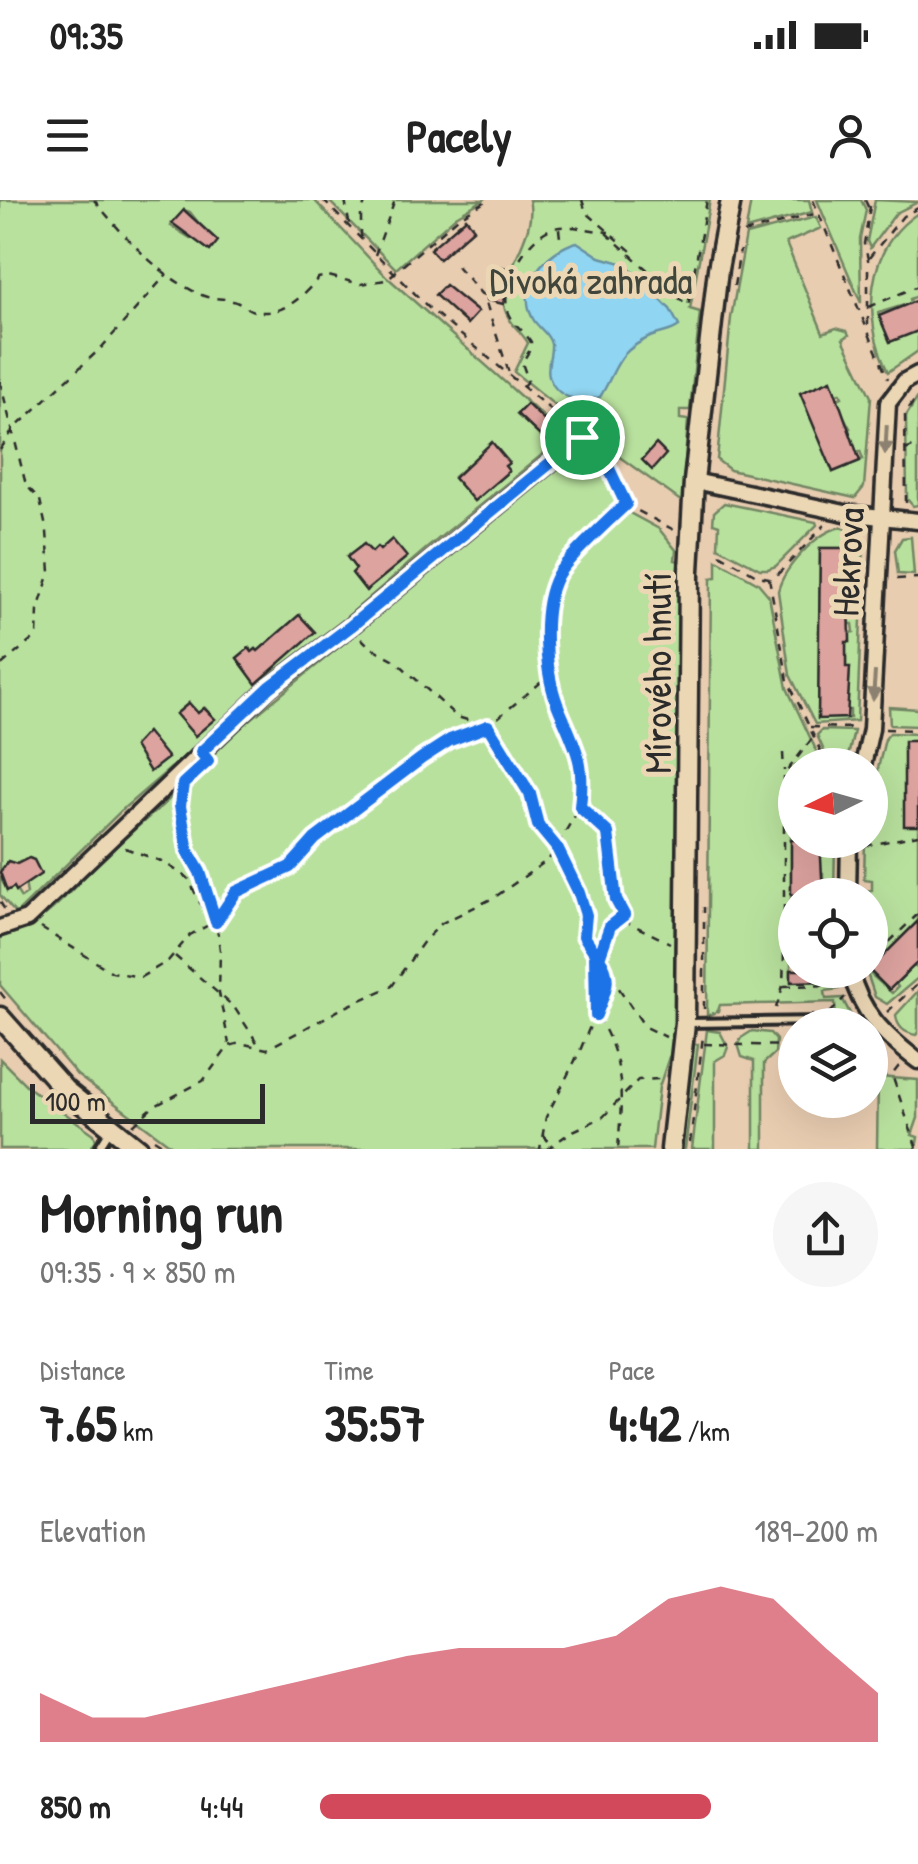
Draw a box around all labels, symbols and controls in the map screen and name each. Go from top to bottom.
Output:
text: 09:35 [50,9,123,61]
text: Pacely [406,105,512,166]
icon: menu [40,108,95,163]
icon: person [823,108,878,163]
park label: Divoká zahrada [490,254,693,306]
pin [540,395,625,480]
icon: arrive [555,410,610,465]
one-way arrow [878,424,894,456]
street label: Hekrova [818,506,876,618]
street label: Mírového hnutí [631,572,683,774]
one-way arrow [865,671,881,703]
north arrow [778,748,888,858]
map controls [778,748,888,1118]
button: locate [778,878,888,988]
button: layers [778,1008,888,1118]
scale bar [30,1079,265,1124]
text: 100 m [45,1082,106,1120]
text: Morning run [40,1175,283,1249]
button: share [773,1182,878,1287]
text: 09:35 · 9 × 850 m [40,1250,236,1293]
text: Distance [40,1351,126,1389]
text: Time [324,1351,374,1389]
text: Pace [609,1351,655,1389]
text: 7.65 [40,1389,117,1457]
text: 35:57 [324,1389,425,1457]
text: 4:42 [609,1389,681,1457]
text: km [117,1412,154,1450]
text: /km [681,1412,730,1450]
text: Elevation [40,1509,146,1552]
text: 189–200 m [755,1509,878,1552]
text: 850 m [40,1785,111,1828]
text: 4:44 [200,1785,243,1828]

